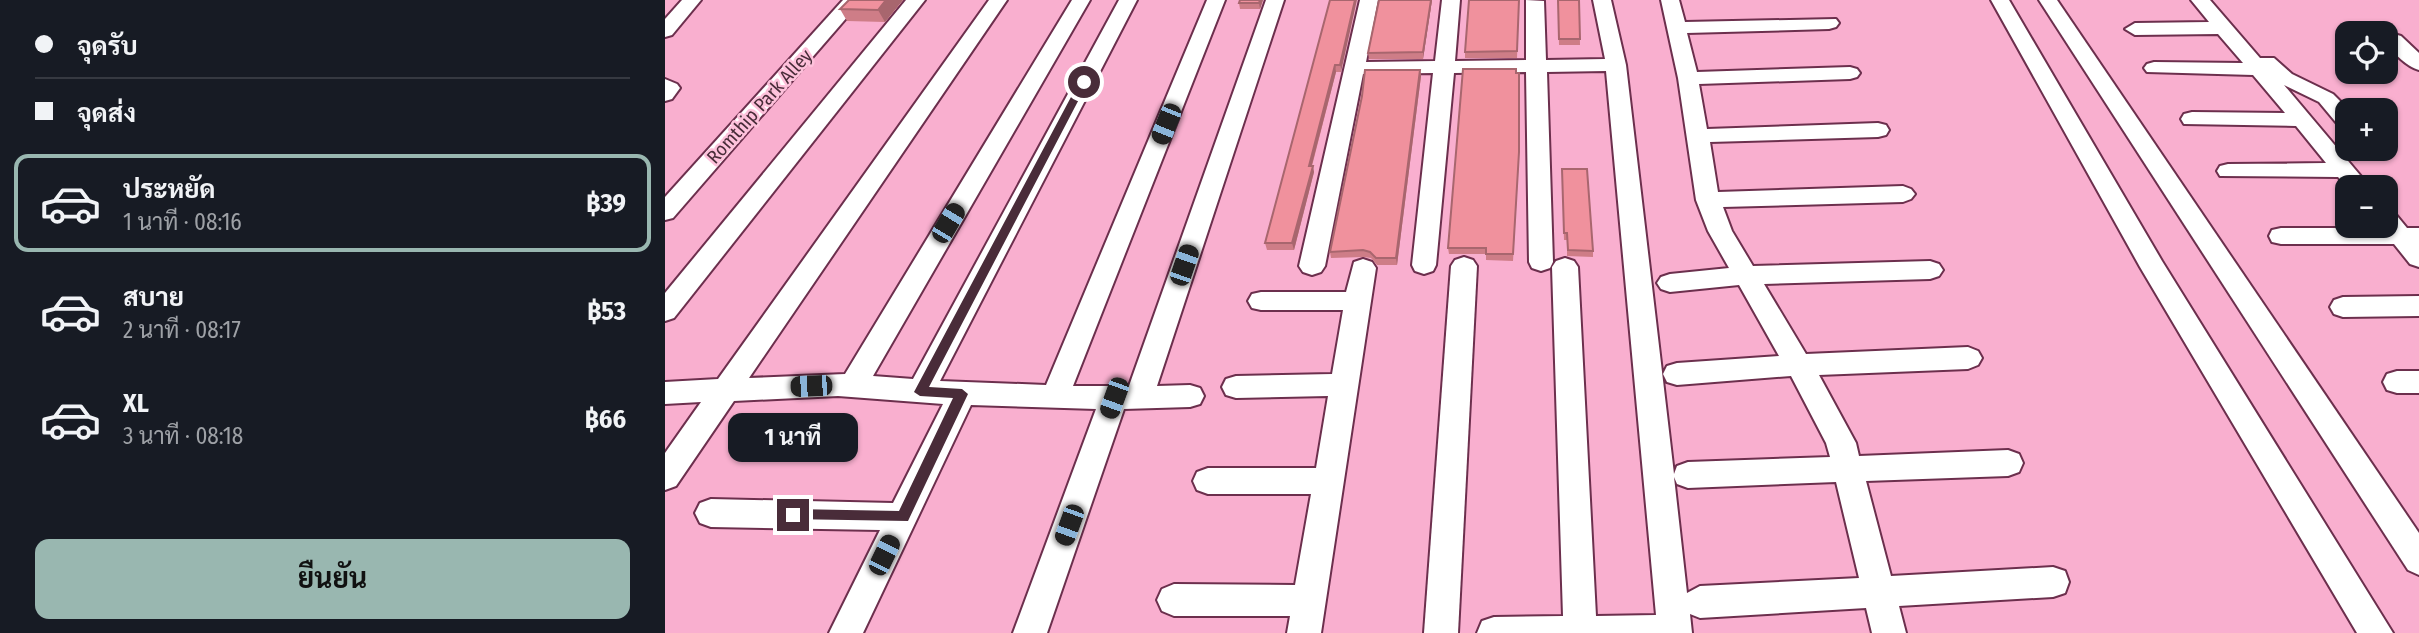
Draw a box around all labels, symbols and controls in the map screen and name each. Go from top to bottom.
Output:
map controls [2335,21,2398,238]
button: locate [2335,21,2398,84]
text: จุดรับ [77,31,138,62]
street label: Romthip Park Alley [702,44,817,168]
route start [1068,66,1100,98]
text: จุดส่ง [77,98,136,129]
button: + [2335,98,2398,161]
car [1149,101,1184,147]
icon: car [39,172,102,235]
text: ประหยัด [123,174,216,205]
button: − [2335,175,2398,238]
text: ฿39 [586,188,626,219]
car [929,200,968,246]
text: 1 นาที · 08:16 [123,208,242,236]
car [1168,242,1201,288]
icon: car [39,280,102,343]
text: สบาย [123,282,184,313]
text: ฿53 [587,296,626,327]
text: 2 นาที · 08:17 [123,316,241,344]
car [790,375,833,397]
car [1097,375,1132,421]
icon: car [39,388,102,451]
text: XL [123,388,149,419]
text: ฿66 [585,404,626,435]
callout: 1 นาที [728,414,858,462]
text: 3 นาที · 08:18 [123,422,243,450]
text: 1 นาที [765,423,821,451]
route end [777,499,809,531]
car [1052,502,1087,548]
car [866,532,903,578]
button: ยืนยัน [35,539,630,619]

